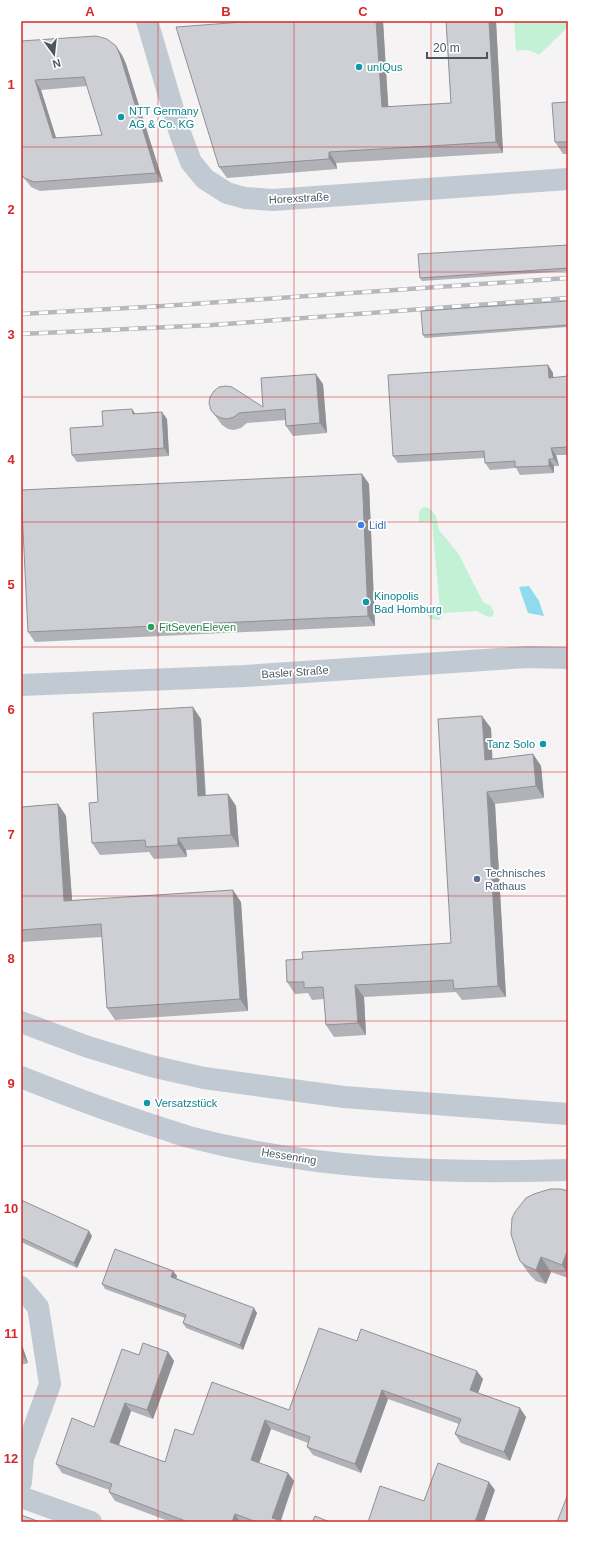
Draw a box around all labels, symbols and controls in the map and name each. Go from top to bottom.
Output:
text: A [85,4,95,19]
text: B [221,4,231,19]
text: C [358,4,368,19]
text: D [494,4,504,19]
north arrow [34,34,74,74]
scale bar [427,34,487,60]
text: 20 m [433,41,460,55]
text: N [51,57,62,70]
place label: unIQus [367,61,403,73]
marker: unIQus [354,62,364,72]
text: 1 [7,77,15,92]
place label: NTT Germany AG & Co. KG [129,105,199,130]
marker: NTT Germany AG & Co. KG [116,112,126,122]
street label: Horexstraße [268,190,330,206]
text: 2 [7,202,15,217]
text: 3 [7,327,15,342]
text: 4 [7,452,15,467]
place label: Lidl [369,519,386,531]
marker: Lidl [356,520,366,530]
text: 5 [7,577,15,592]
place label: Kinopolis Bad Homburg [374,590,442,615]
marker: Kinopolis Bad Homburg [361,597,371,607]
place label: FitSevenEleven [159,621,236,633]
marker: FitSevenEleven [146,622,156,632]
street label: Basler Straße [261,664,329,680]
text: 6 [7,702,15,717]
place label: Tanz Solo [487,738,535,750]
marker: Tanz Solo [538,739,548,749]
text: 7 [7,827,15,842]
place label: Technisches Rathaus [485,867,546,892]
marker: Technisches Rathaus [472,874,482,884]
text: 8 [7,951,15,966]
text: 9 [7,1076,15,1091]
place label: Versatzstück [155,1097,218,1109]
marker: Versatzstück [142,1098,152,1108]
street label: Hessenring [261,1146,317,1166]
text: 10 [4,1201,18,1216]
text: 11 [4,1326,18,1341]
text: 12 [4,1451,18,1466]

